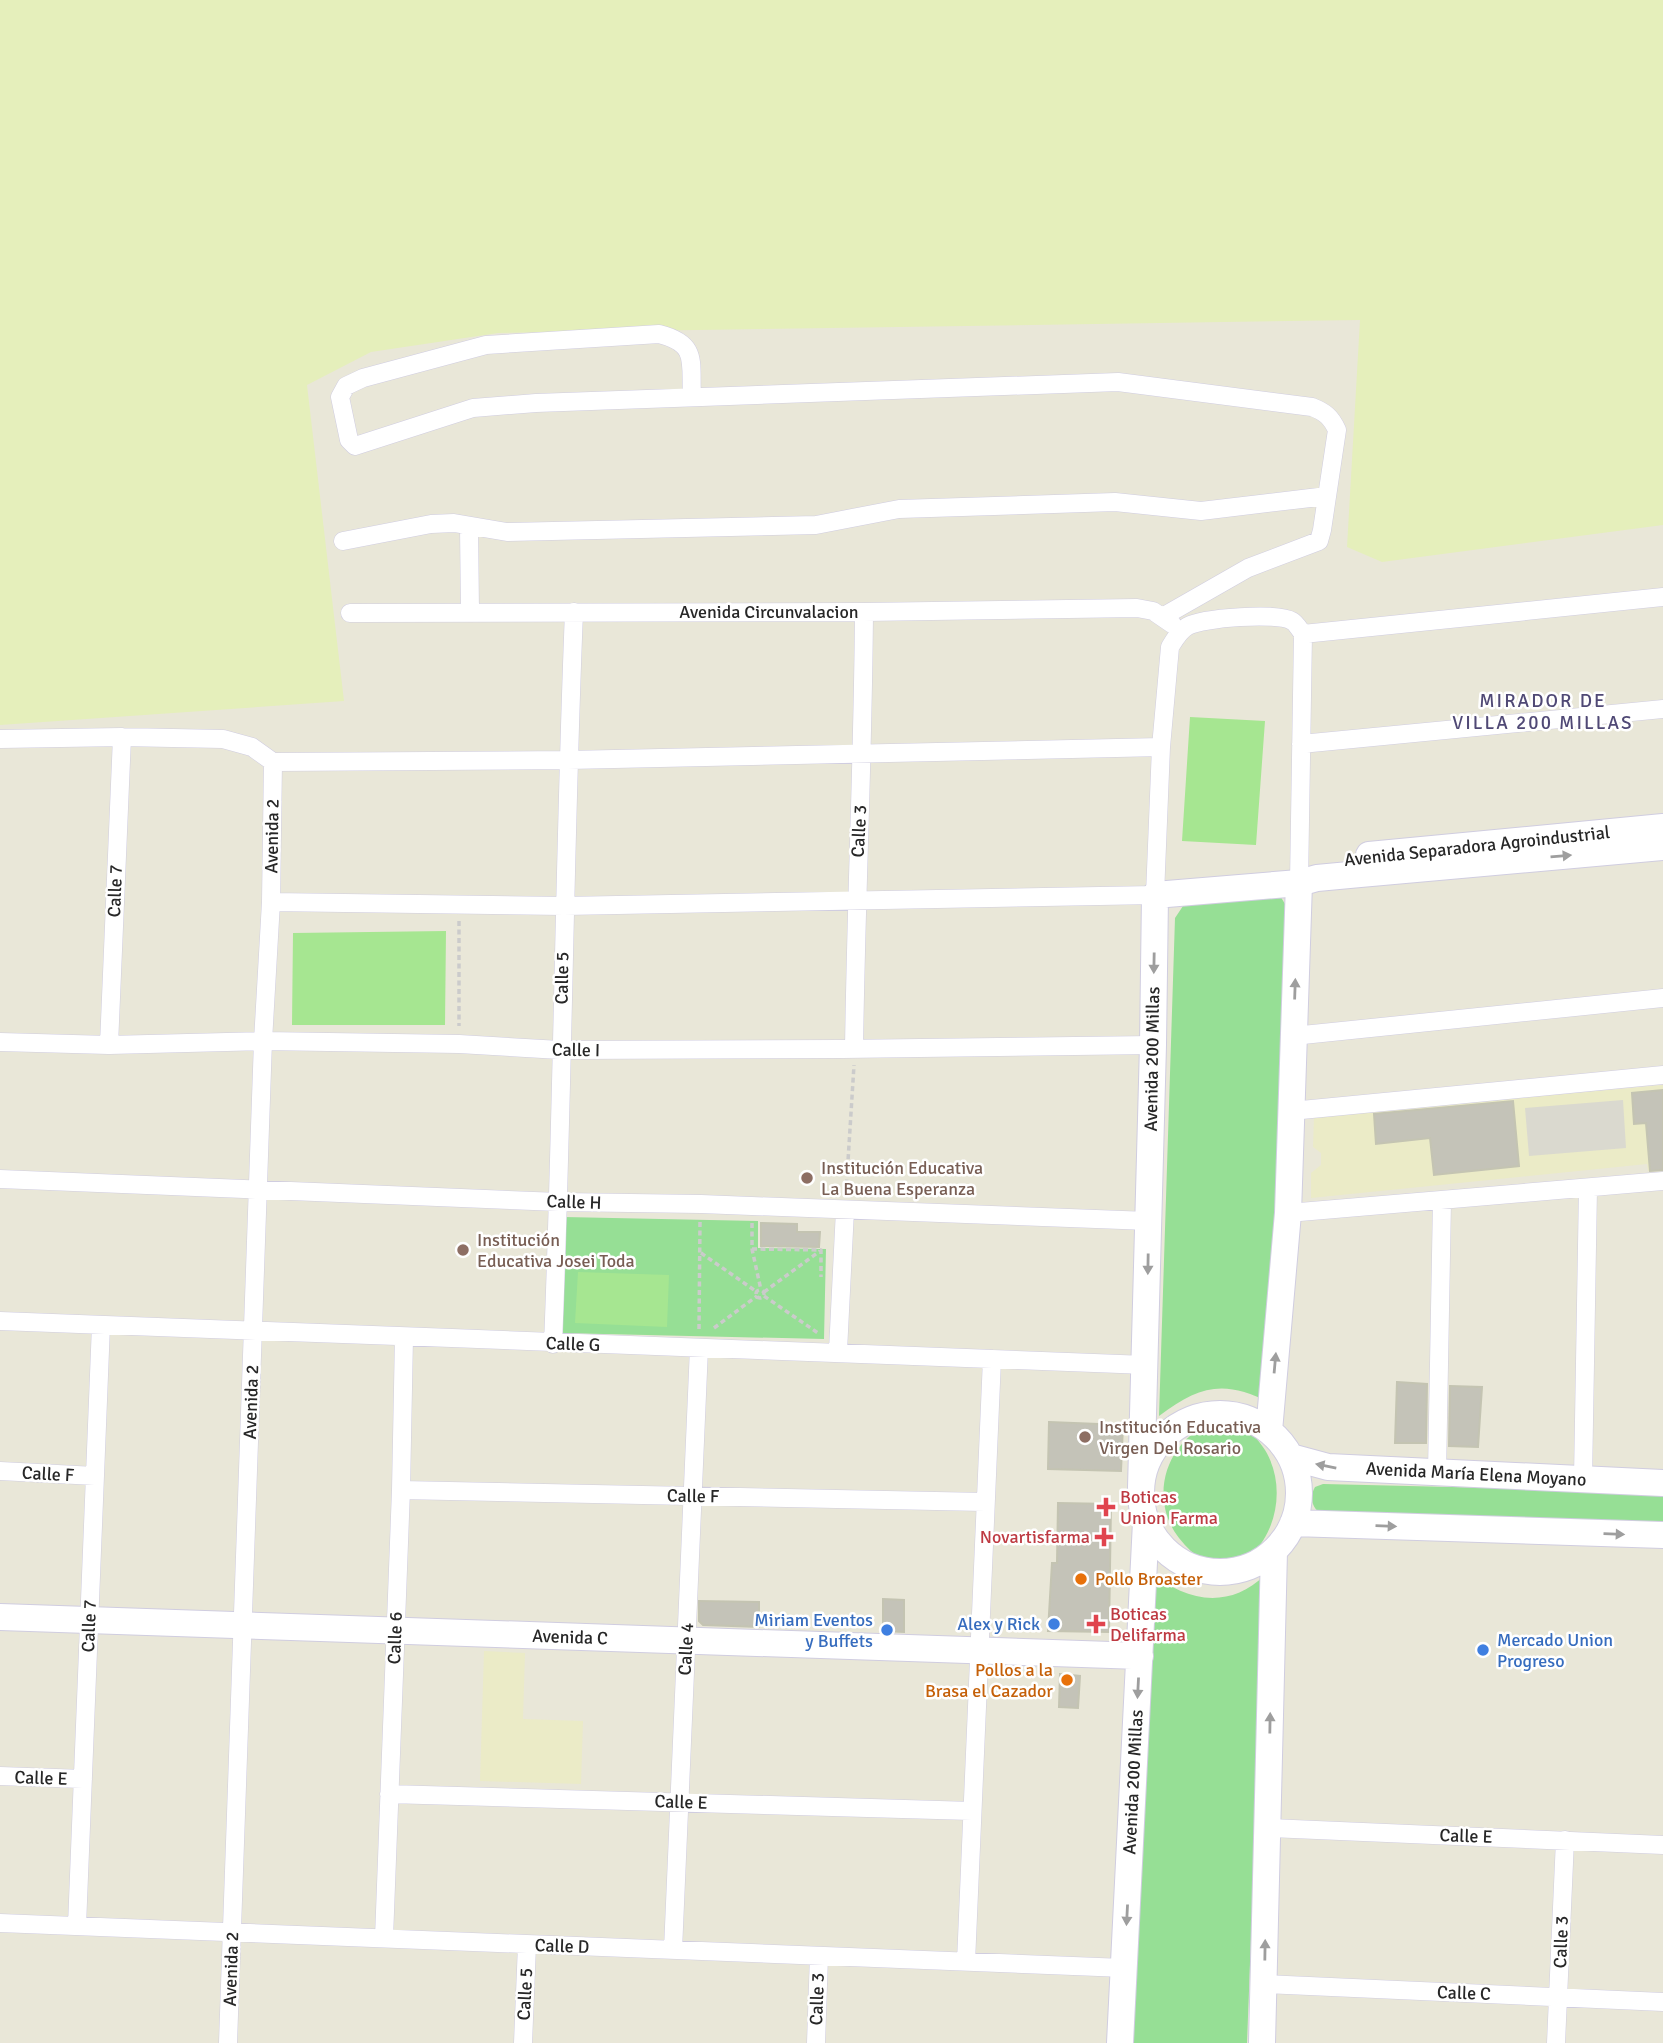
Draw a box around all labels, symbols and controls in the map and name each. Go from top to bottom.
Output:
street label: Avenida Circunvalacion [679,601,859,623]
district label: MIRADOR DE VILLA 200 MILLAS [1452,689,1634,735]
street label: Avenida 2 [260,798,284,874]
street label: Calle 3 [847,804,871,858]
street label: Avenida Separadora Agroindustrial [1343,821,1611,871]
one-way arrow [1550,850,1572,861]
street label: Calle 7 [103,864,127,918]
street label: Calle 5 [551,951,573,1005]
one-way arrow [1148,953,1160,975]
one-way arrow [1289,978,1300,1000]
street label: Avenida 200 Millas [1140,986,1164,1132]
street label: Calle I [552,1039,600,1061]
place label: Institución Educativa La Buena Esperanza [821,1157,983,1200]
marker: Institución Educativa La Buena Esperanza [799,1170,815,1186]
street label: Calle H [546,1190,602,1214]
place label: Institución Educativa Josei Toda [477,1229,635,1272]
marker: Institución Educativa Josei Toda [455,1242,471,1258]
one-way arrow [1142,1253,1154,1275]
street label: Calle G [545,1332,601,1356]
one-way arrow [1270,1351,1281,1373]
street label: Avenida 2 [239,1364,263,1440]
place label: Institución Educativa Virgen Del Rosario [1099,1416,1261,1459]
marker: Institución Educativa Virgen Del Rosario [1077,1429,1093,1445]
street label: Avenida María Elena Moyano [1365,1457,1587,1491]
one-way arrow [1315,1460,1337,1471]
street label: Calle F [21,1462,75,1486]
street label: Calle F [667,1485,719,1507]
place label: Boticas Union Farma [1120,1486,1218,1529]
marker: Boticas Union Farma [1098,1499,1114,1515]
one-way arrow [1375,1520,1397,1531]
place label: Novartisfarma [980,1526,1090,1548]
one-way arrow [1603,1528,1625,1539]
marker: Novartisfarma [1096,1529,1112,1545]
place label: Pollo Broaster [1095,1568,1203,1590]
marker: Pollo Broaster [1073,1571,1089,1587]
street label: Calle 7 [77,1599,101,1653]
place label: Boticas Delifarma [1110,1603,1186,1646]
place label: Miriam Eventos y Buffets [754,1609,873,1652]
street label: Calle 6 [383,1611,407,1665]
place label: Alex y Rick [957,1613,1040,1635]
marker: Alex y Rick [1046,1616,1062,1632]
marker: Boticas Delifarma [1088,1616,1104,1632]
street label: Calle 4 [674,1622,698,1676]
marker: Miriam Eventos y Buffets [879,1622,895,1638]
street label: Avenida C [532,1625,608,1649]
place label: Mercado Union Progreso [1497,1629,1613,1672]
marker: Mercado Union Progreso [1475,1642,1491,1658]
place label: Pollos a la Brasa el Cazador [925,1659,1053,1702]
marker: Pollos a la Brasa el Cazador [1059,1672,1075,1688]
one-way arrow [1133,1677,1144,1699]
street label: Avenida 200 Millas [1118,1709,1148,1855]
one-way arrow [1265,1712,1276,1734]
street label: Calle E [14,1766,68,1790]
street label: Calle E [654,1790,708,1814]
street label: Calle E [1439,1824,1493,1848]
one-way arrow [1121,1904,1132,1926]
street label: Calle 3 [1549,1915,1573,1969]
street label: Avenida 2 [219,1931,243,2007]
street label: Calle D [534,1934,590,1958]
one-way arrow [1260,1939,1271,1961]
street label: Calle 5 [513,1967,537,2021]
street label: Calle 3 [805,1972,829,2026]
street label: Calle C [1437,1981,1491,2005]

